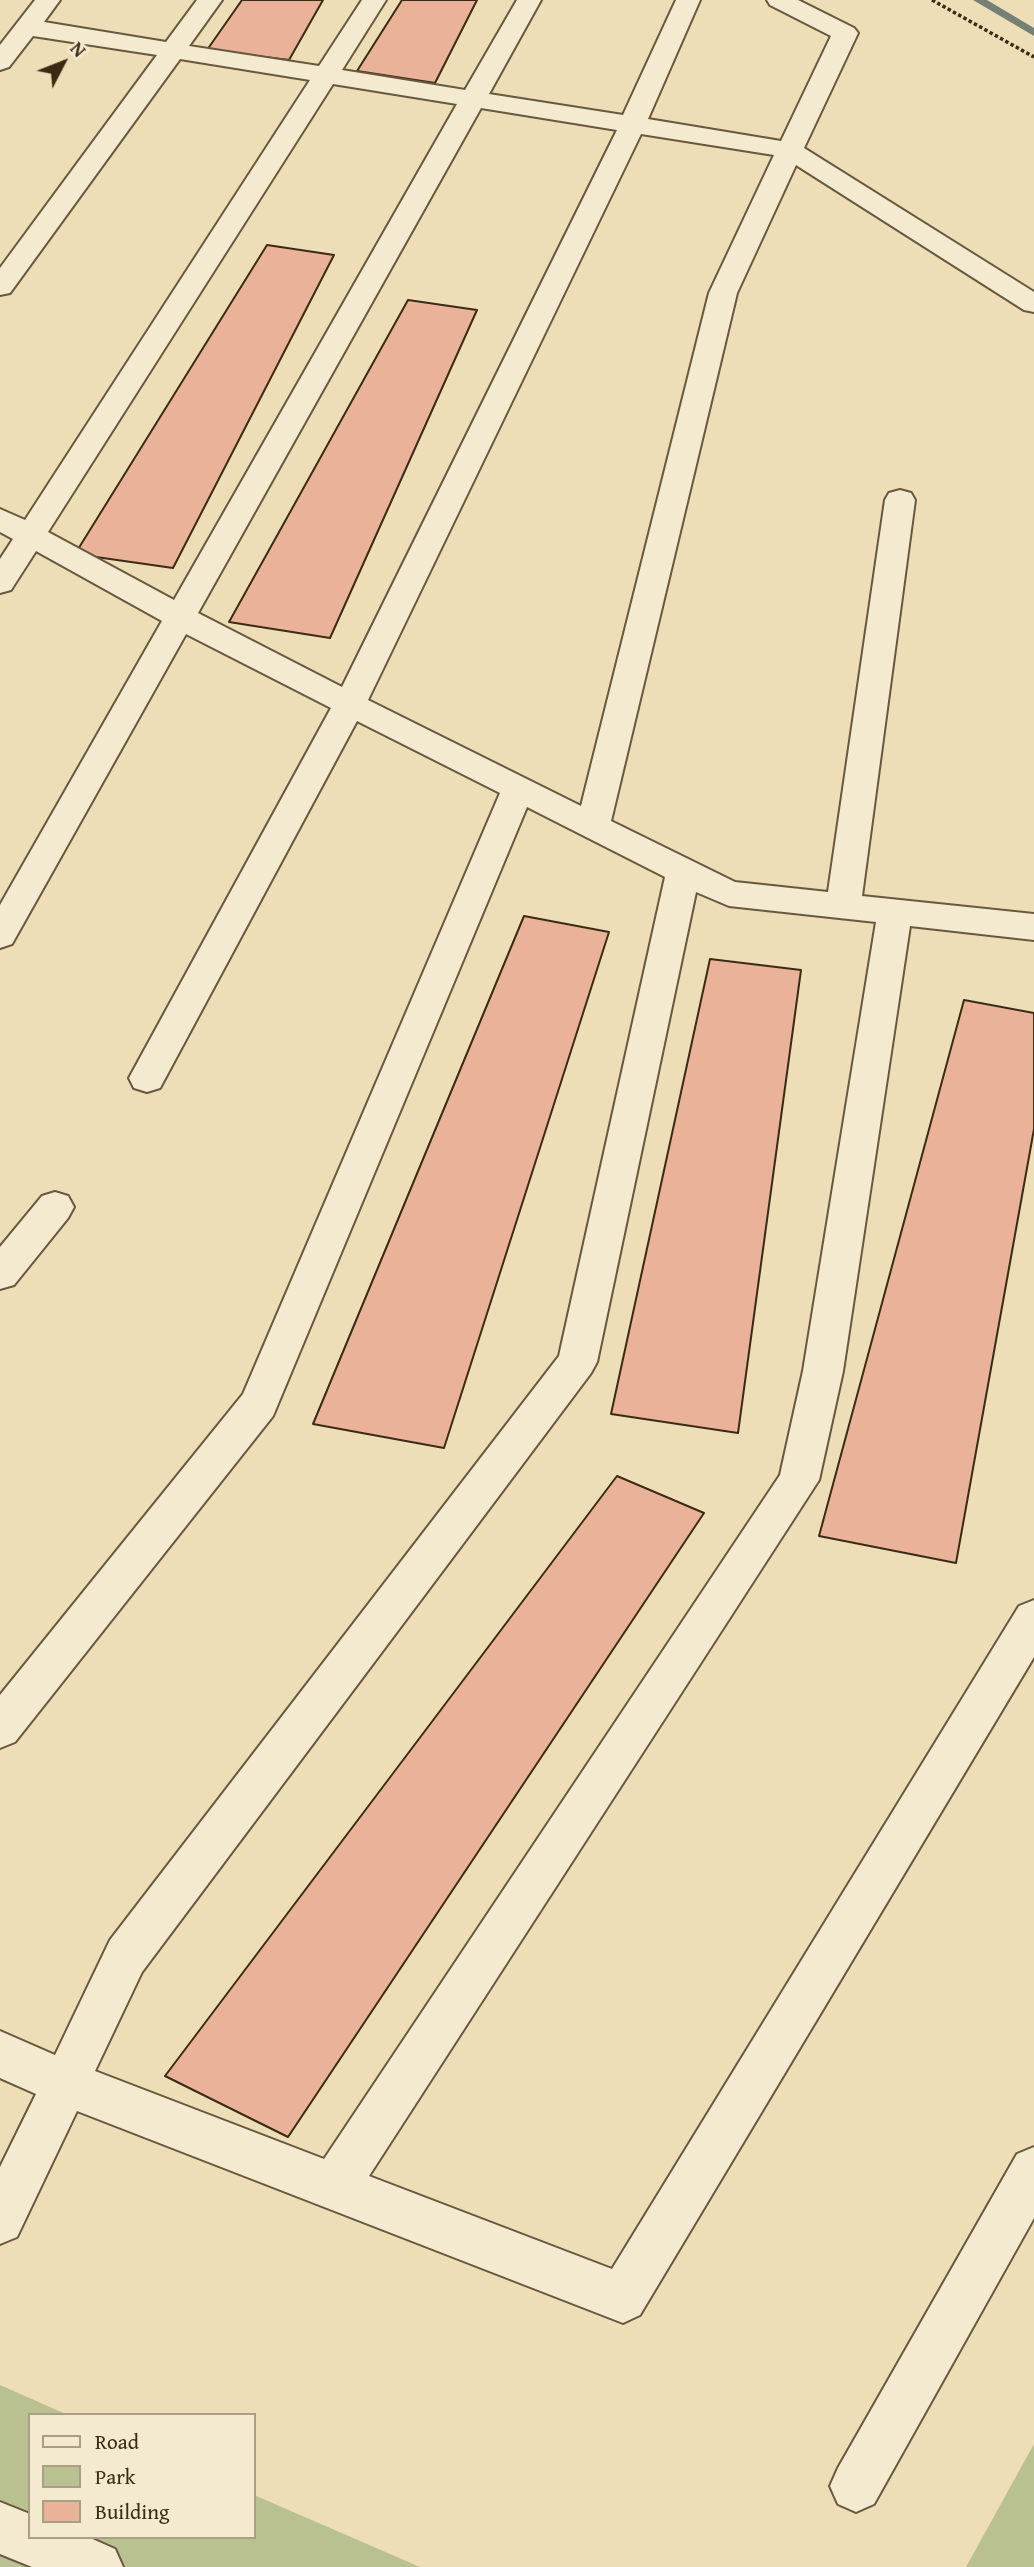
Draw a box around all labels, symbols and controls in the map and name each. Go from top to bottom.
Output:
north arrow [28,28,98,98]
text: N [64,35,93,63]
legend [28,2413,256,2539]
text: Road [95,2426,139,2457]
text: Park [95,2461,136,2492]
text: Building [95,2496,169,2527]

